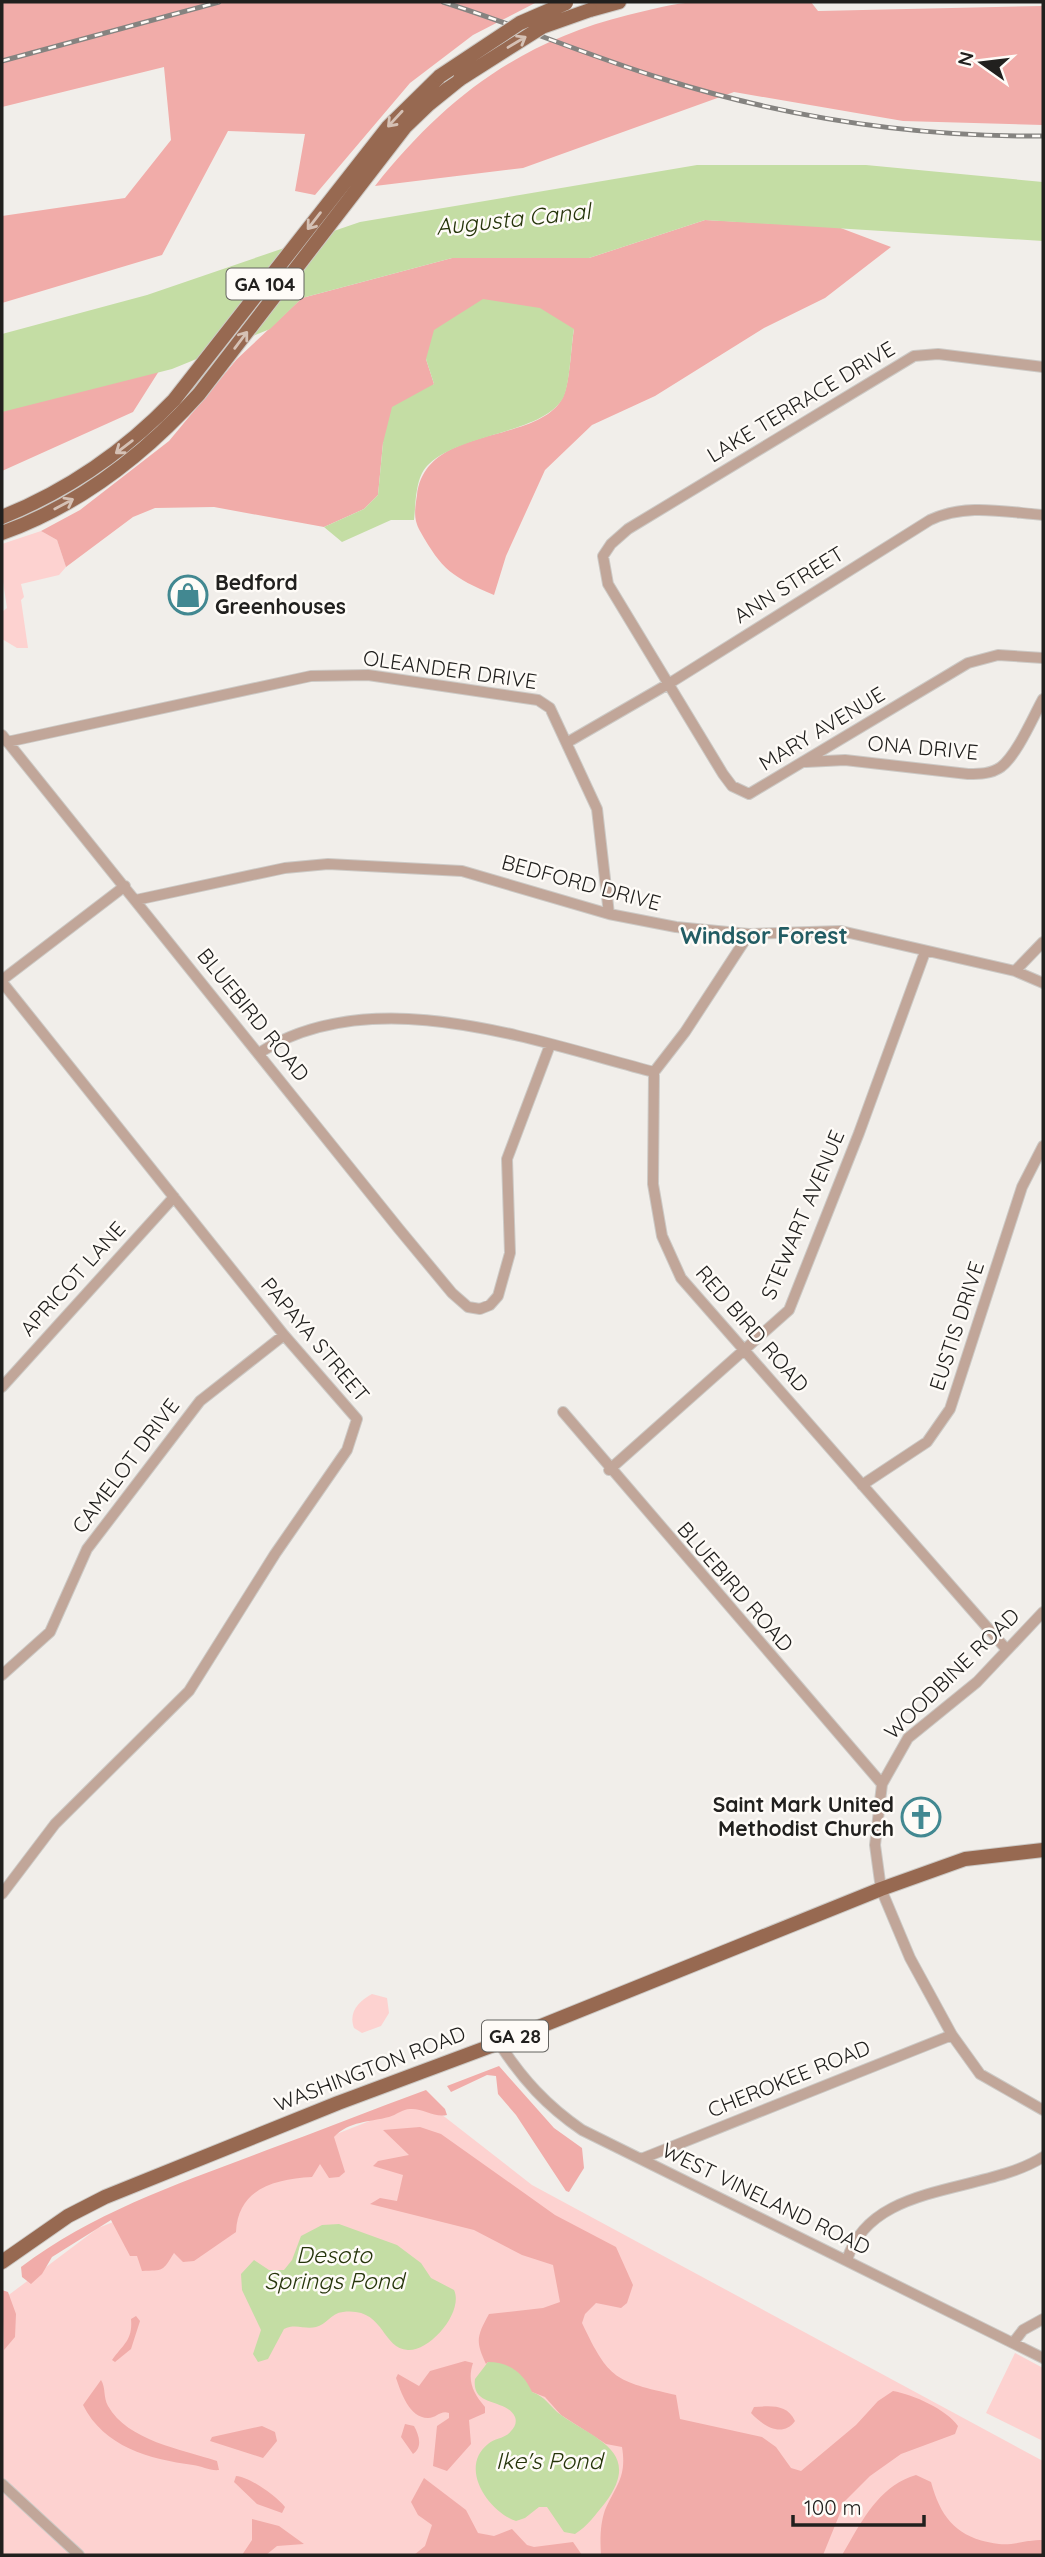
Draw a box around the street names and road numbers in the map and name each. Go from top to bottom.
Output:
road number: GA 104 [226,268,304,300]
street label: LAKE TERRACE DRIVE [702,335,899,468]
street label: ANN STREET [729,540,848,628]
street label: OLEANDER DRIVE [362,644,539,694]
street label: MARY AVENUE [754,680,889,776]
street label: ONA DRIVE [867,729,980,765]
street label: BEDFORD DRIVE [499,848,664,916]
street label: BLUEBIRD ROAD [192,943,315,1086]
street label: STEWART AVENUE [755,1126,850,1303]
street label: APRICOT LANE [14,1216,130,1341]
street label: EUSTIS DRIVE [923,1258,989,1394]
street label: RED BIRD ROAD [691,1260,815,1397]
street label: PAPAYA STREET [256,1272,376,1407]
street label: CAMELOT DRIVE [66,1393,184,1538]
street label: BLUEBIRD ROAD [672,1516,799,1657]
street label: WOODBINE ROAD [878,1602,1024,1744]
street label: WASHINGTON ROAD [270,2020,469,2117]
road number: GA 28 [482,2020,548,2052]
street label: CHEROKEE ROAD [704,2034,874,2123]
street label: WEST VINELAND ROAD [658,2136,875,2260]

